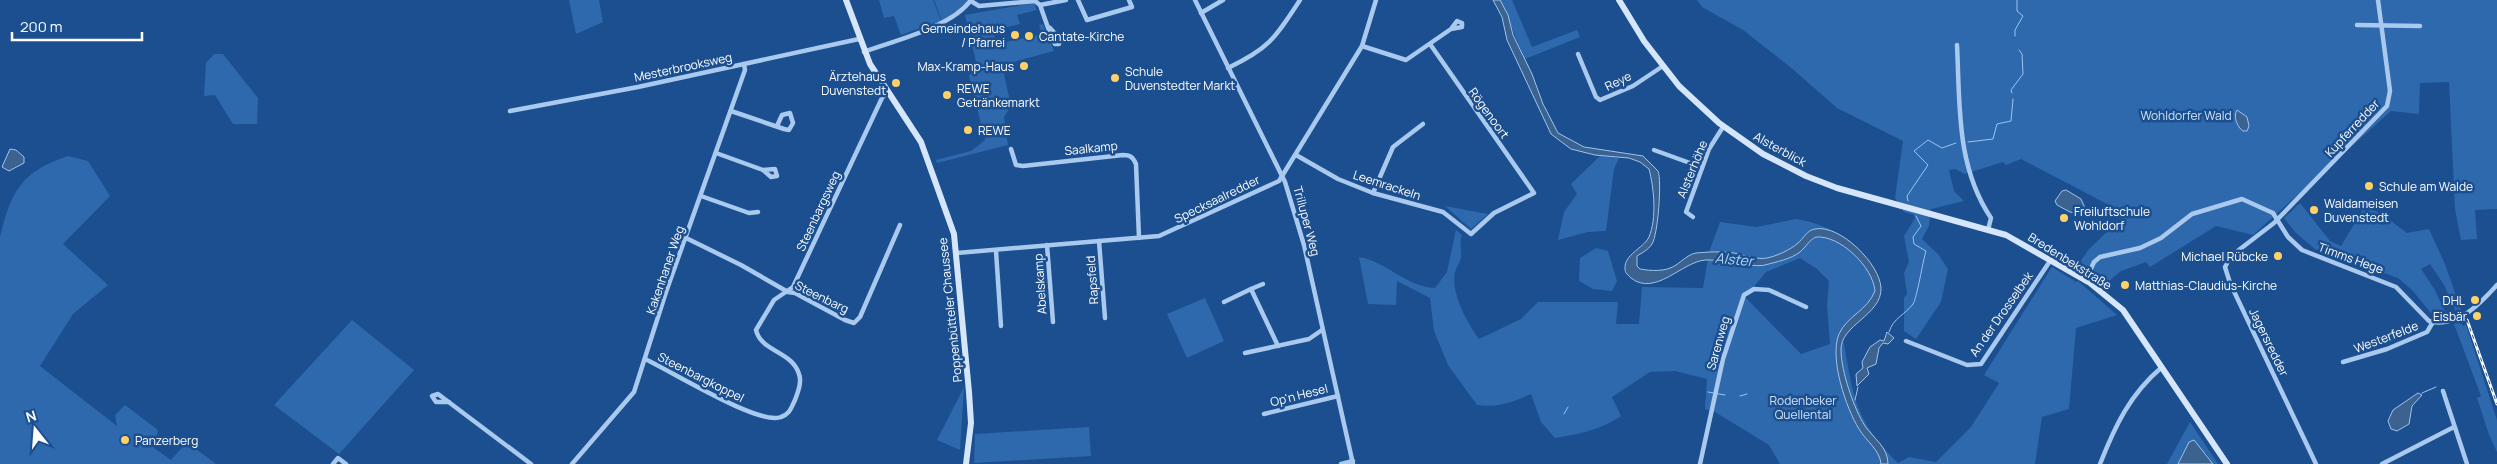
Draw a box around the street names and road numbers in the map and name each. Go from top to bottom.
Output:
street label: Mesterbrooksweg [632,48,734,86]
street label: Reye [1602,67,1634,95]
street label: Rögenoort [1465,84,1513,142]
street label: Kupferredder [2321,95,2384,161]
street label: Alsterblick [1751,128,1810,171]
street label: Saalkamp [1064,137,1118,159]
street label: Alsterhöhe [1673,138,1711,200]
street label: Leemrackeln [1351,166,1423,204]
street label: Steenbargsweg [792,168,844,254]
street label: Specksaalredder [1171,171,1263,227]
street label: Trilluper Weg [1289,184,1325,258]
street label: Kakenhaner Weg [642,223,688,317]
street label: Bredenbekstraße [2025,228,2115,294]
street label: Poppenbütteler Chaussee [934,237,966,383]
street label: Timms Hege [2316,238,2386,278]
street label: Abelskamp [1029,253,1051,315]
street label: Rapsfeld [1082,255,1102,305]
street label: An der Drosselbek [1965,267,2037,360]
street label: Steenbarg [792,277,852,317]
street label: Jagersredder [2245,305,2293,379]
street label: Sarenweg [1702,314,1734,372]
street label: Westerfelde [2351,317,2421,357]
street label: Steenbargkoppel [655,348,747,406]
street label: Op'n Hesel [1268,380,1330,410]

